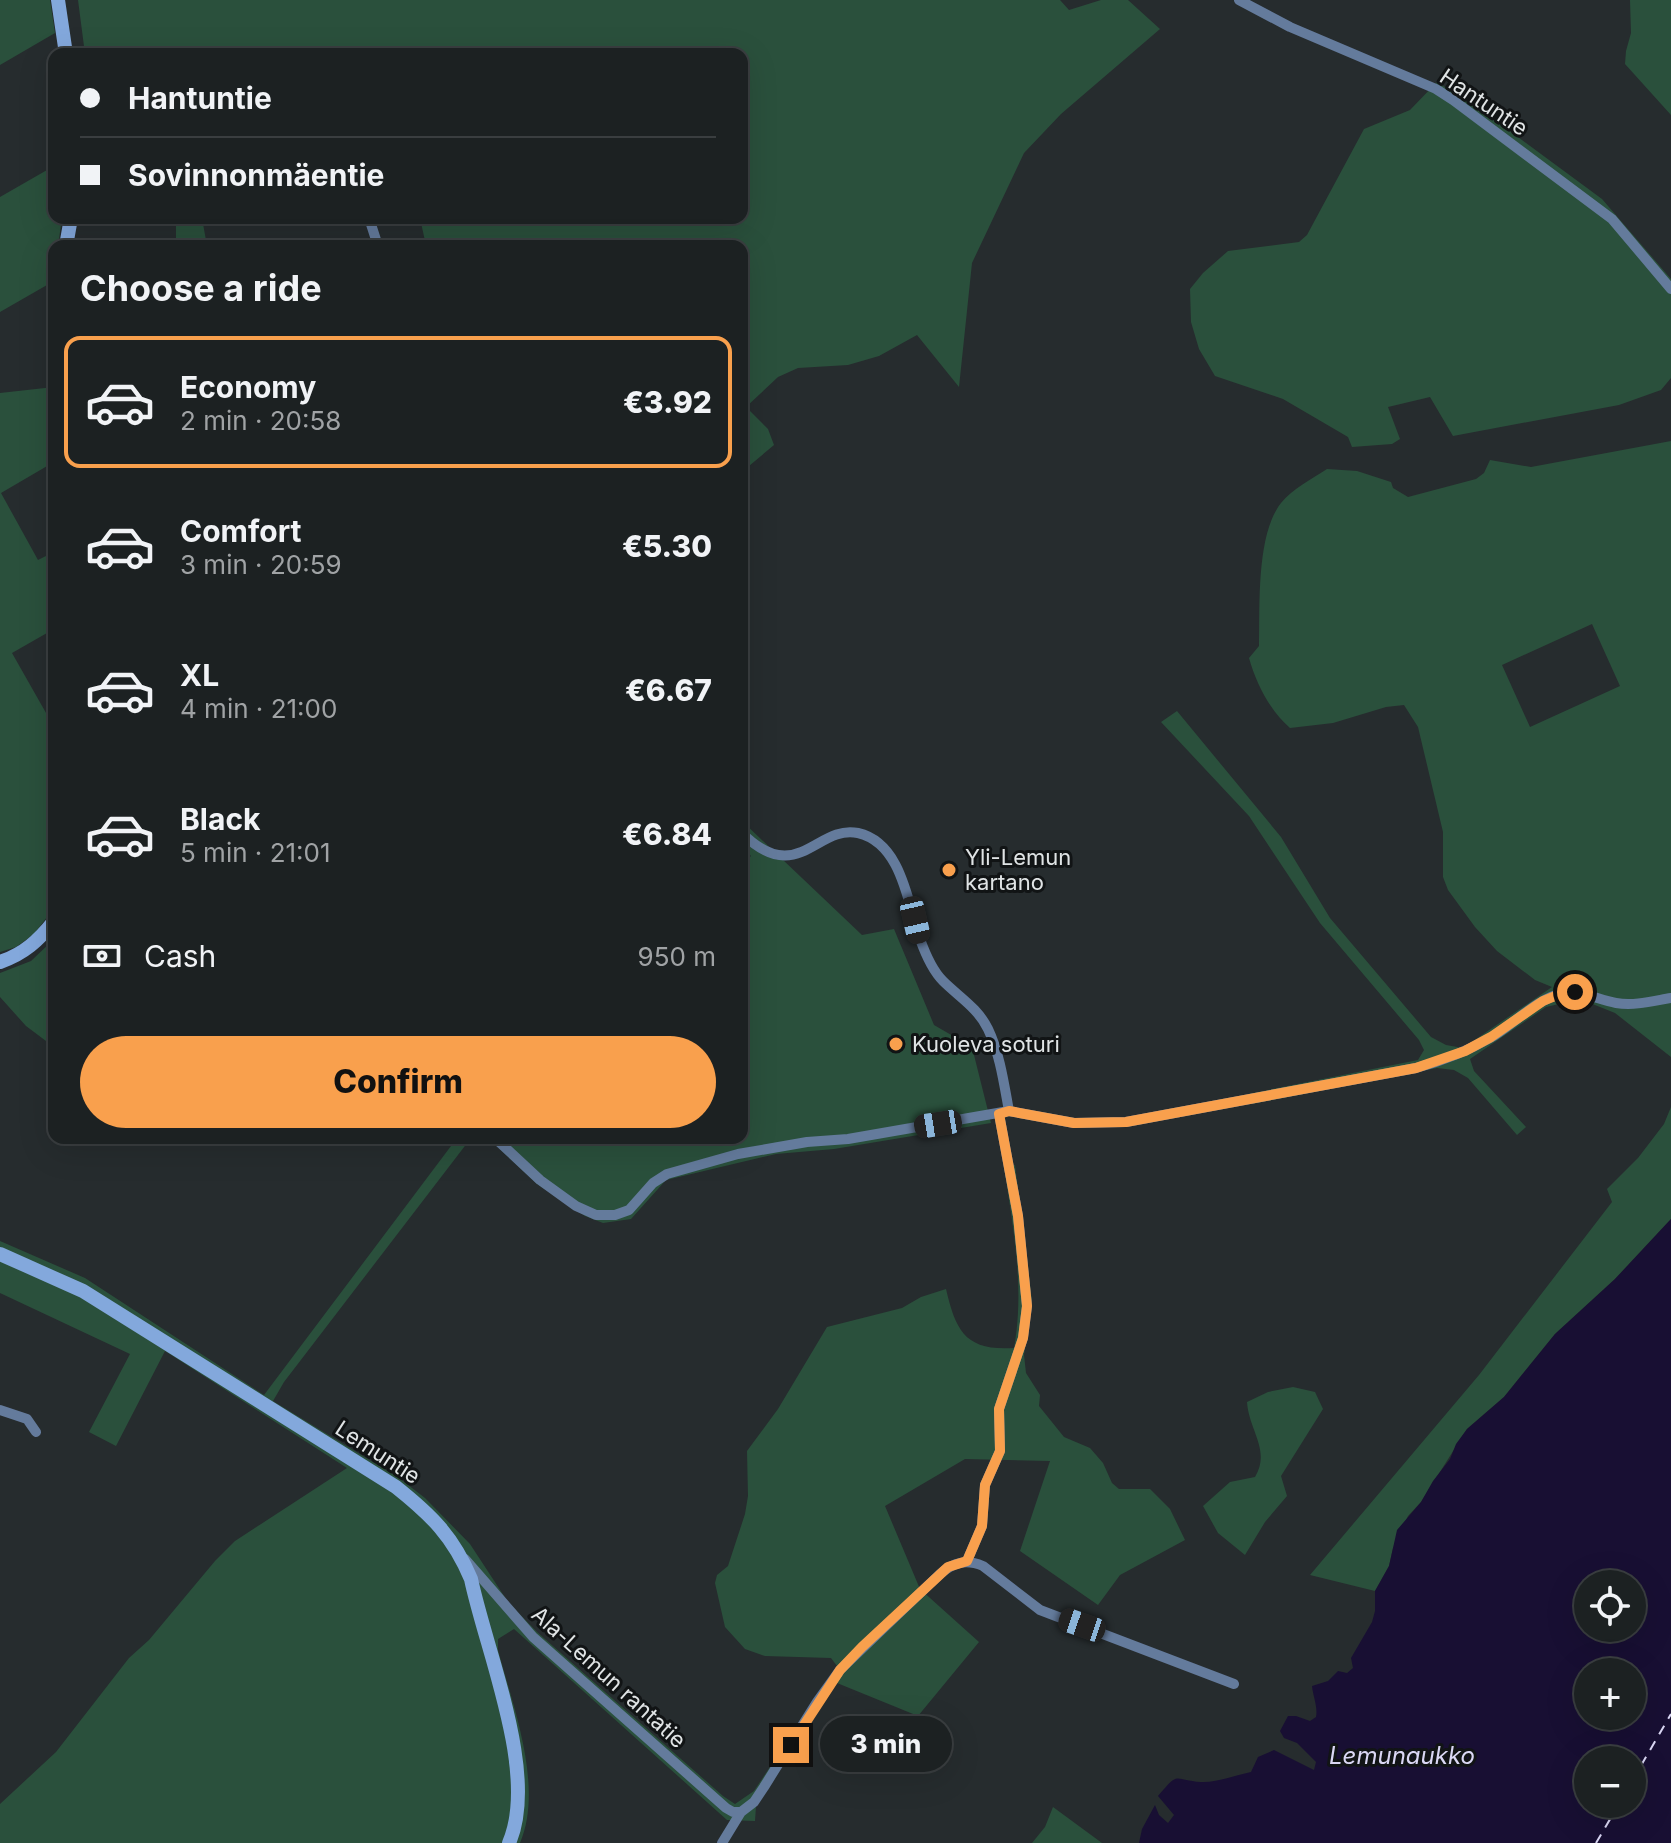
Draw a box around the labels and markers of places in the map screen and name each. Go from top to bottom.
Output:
place label: Yli-Lemun kartano [965,844,1071,895]
marker: Yli-Lemun kartano [940,861,958,879]
place label: Kuoleva soturi [912,1031,1060,1057]
marker: Kuoleva soturi [887,1035,905,1053]

